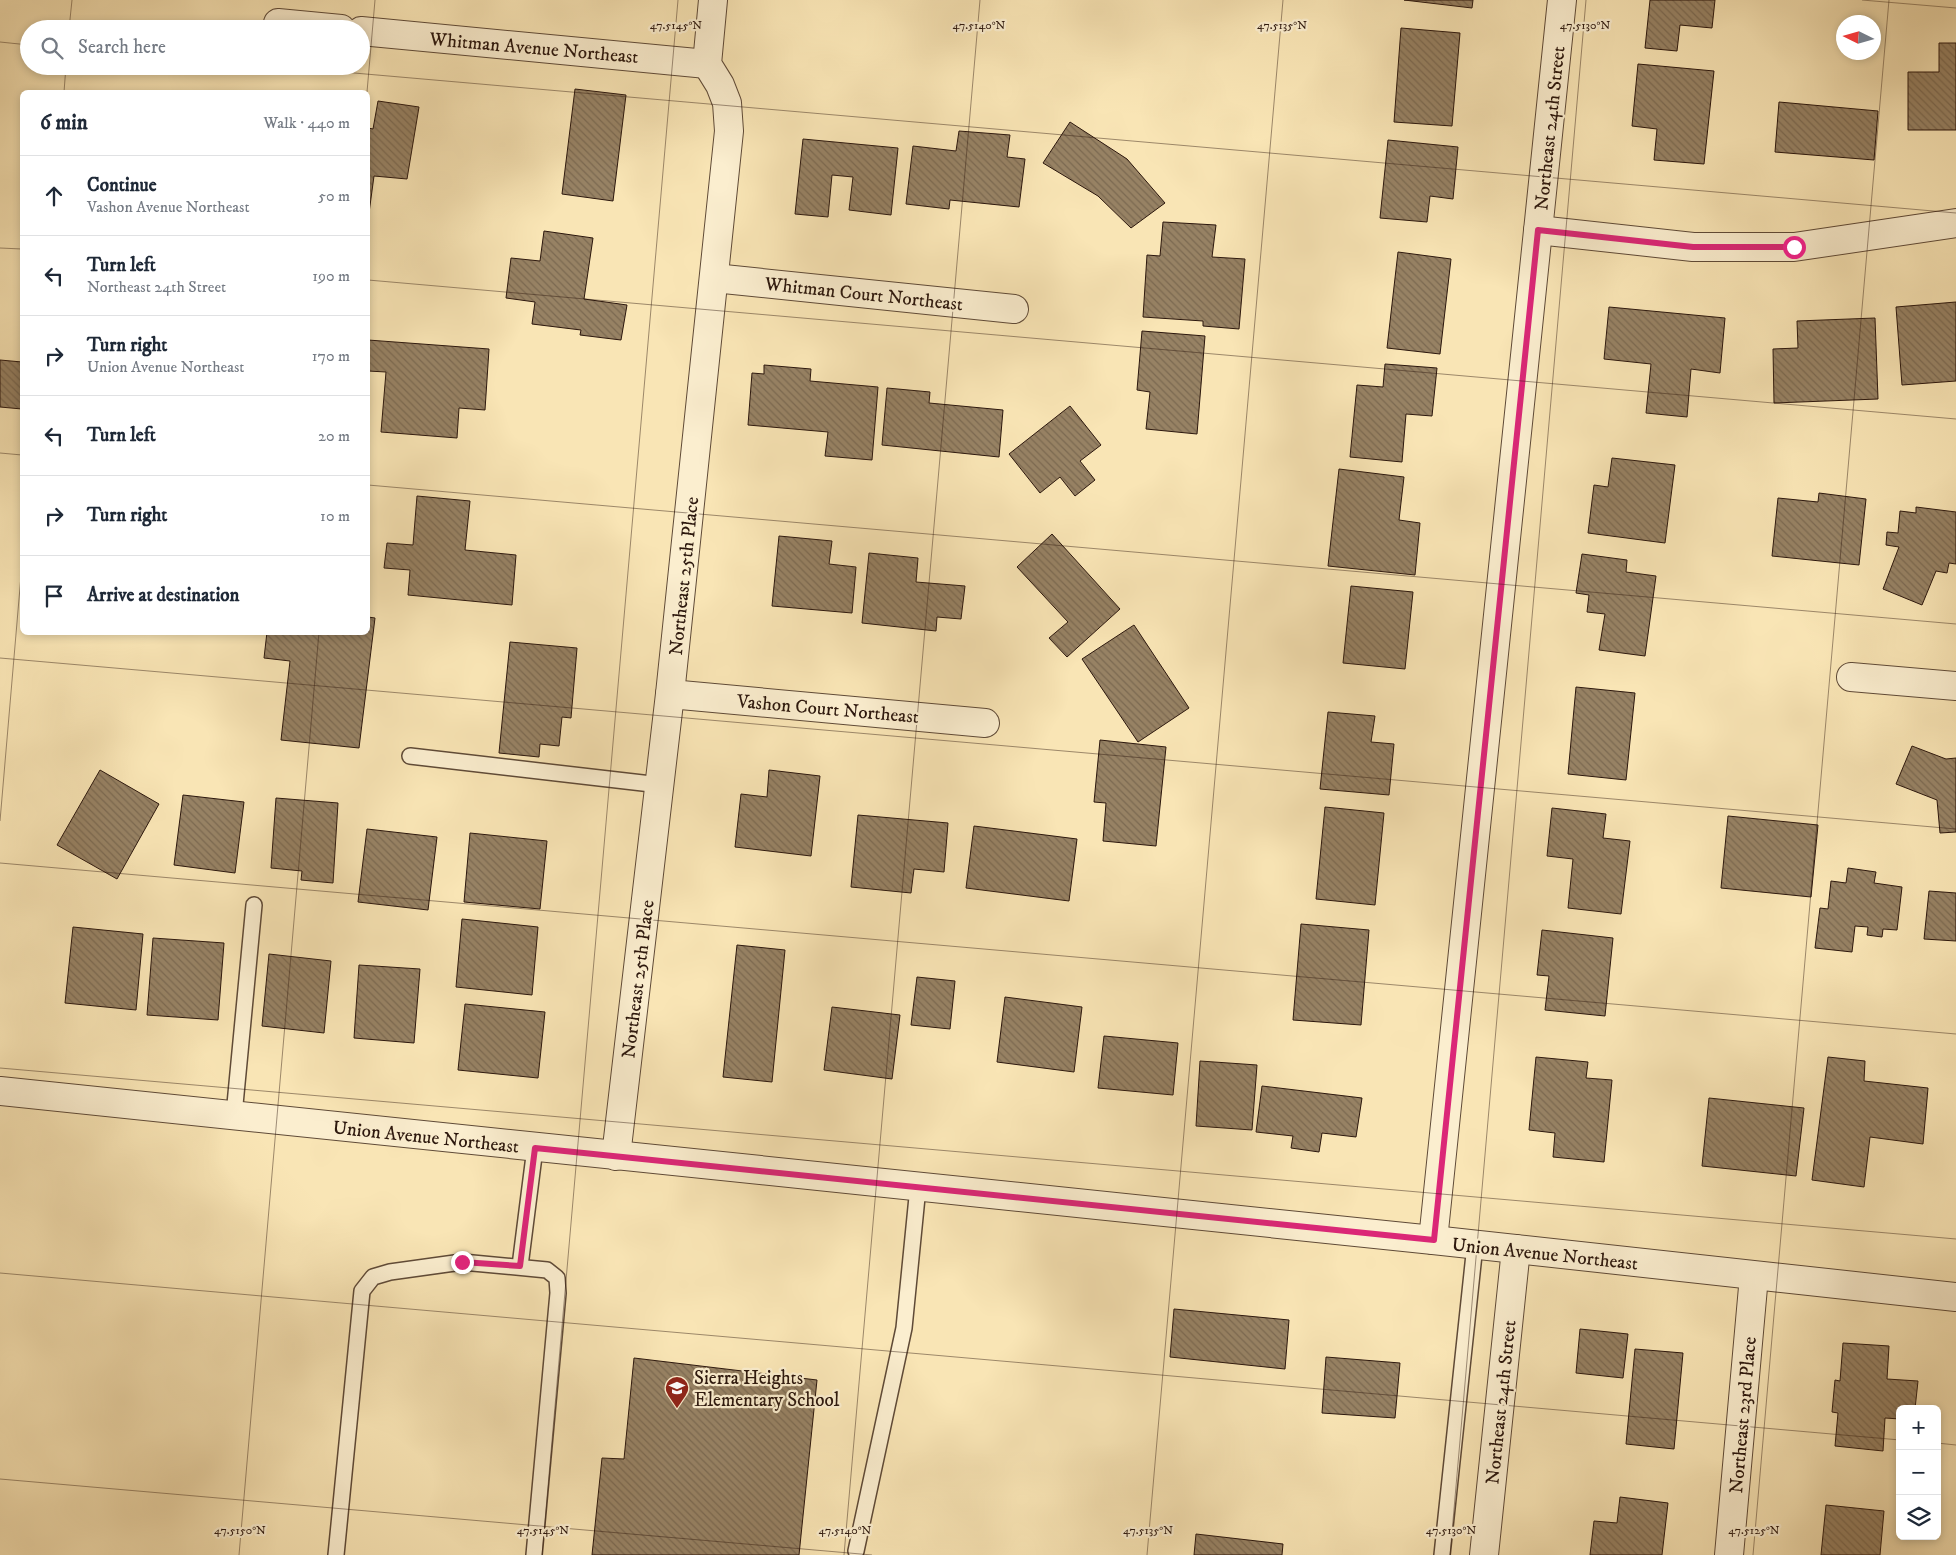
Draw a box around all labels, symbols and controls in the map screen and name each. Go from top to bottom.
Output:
north arrow [1836,15,1881,60]
text: 47.5145°N [650,18,702,33]
text: 47.5140°N [953,18,1006,33]
text: 47.5135°N [1257,18,1307,33]
text: 47.5130°N [1560,18,1610,33]
search box [20,20,370,75]
street label: Whitman Avenue Northeast [427,28,639,69]
icon: search [38,34,66,62]
text: Search here [78,36,166,59]
street label: Northeast 24th Street [1530,45,1571,212]
text: 6 min [40,110,88,136]
text: Walk · 440 m [264,113,350,133]
text: Continue [87,174,157,197]
icon: ahead [40,182,68,210]
text: 50 m [318,186,350,206]
text: Vashon Avenue Northeast [87,197,250,217]
route start [1783,236,1806,259]
text: Turn left [87,254,156,277]
icon: left [40,262,68,290]
text: 190 m [312,266,350,286]
street label: Whitman Court Northeast [763,273,964,316]
text: Northeast 24th Street [87,277,226,297]
text: Turn right [87,334,167,357]
icon: right [40,342,68,370]
text: 170 m [312,346,350,366]
text: Union Avenue Northeast [87,357,244,377]
icon: left [40,422,68,450]
text: Turn left [87,424,156,447]
text: 20 m [318,426,350,446]
street label: Northeast 25th Place [665,496,704,657]
icon: right [40,502,68,530]
text: Turn right [87,504,167,527]
text: 10 m [320,506,350,526]
icon: arrive [40,582,68,610]
text: Arrive at destination [87,584,239,607]
street label: Vashon Court Northeast [735,690,920,729]
street label: Northeast 25th Place [617,899,660,1060]
street label: Union Avenue Northeast [332,1116,520,1159]
street label: Union Avenue Northeast [1451,1233,1639,1276]
route end [451,1251,474,1274]
street label: Northeast 24th Street [1481,1319,1522,1486]
street label: Northeast 23rd Place [1725,1335,1762,1495]
place label: Sierra Heights Elementary School [694,1367,840,1412]
school or university icon: Sierra Heights Elementary School [664,1375,690,1409]
map controls [1896,1405,1941,1540]
button: + [1896,1405,1941,1450]
button: − [1896,1450,1941,1495]
button: layers [1896,1495,1941,1540]
text: 47.5150°N [214,1523,266,1538]
text: 47.5145°N [517,1523,569,1538]
text: 47.5140°N [819,1523,872,1538]
text: 47.5135°N [1123,1523,1173,1538]
text: 47.5130°N [1426,1523,1476,1538]
text: 47.5125°N [1728,1523,1780,1538]

